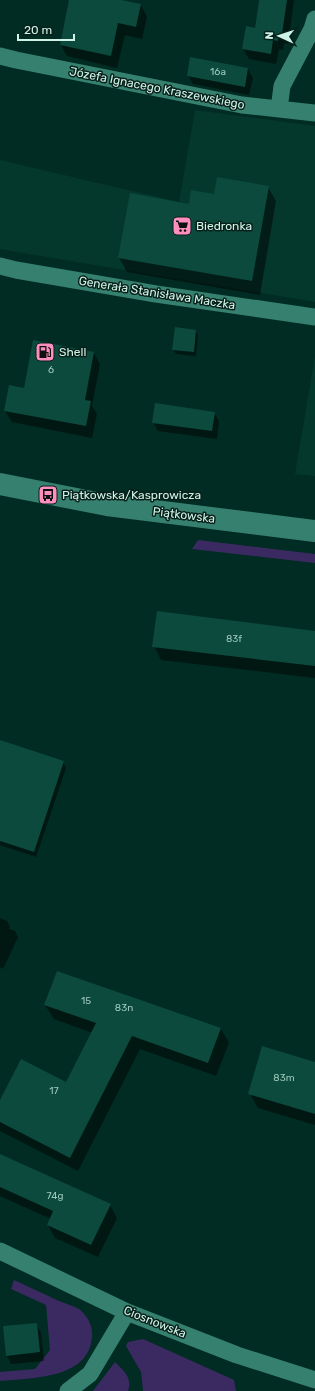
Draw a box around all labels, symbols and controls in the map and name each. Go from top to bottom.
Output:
scale bar [18,16,74,42]
north arrow [259,16,299,56]
text: 20 m [24,23,52,37]
text: N [263,31,276,40]
street label: Józefa Ignacego Kraszewskiego [68,64,246,112]
house number: 16a [210,66,226,78]
supermarket icon: Biedronka [171,215,193,237]
place label: Biedronka [196,219,252,233]
street label: Generała Stanisława Maczka [78,274,236,312]
fuel station icon: Shell [34,341,56,363]
place label: Shell [59,345,86,359]
house number: 6 [48,364,54,376]
bus stop icon: Piątkowska/Kasprowicza [37,484,59,506]
place label: Piątkowska/Kasprowicza [62,488,201,502]
street label: Piątkowska [152,504,216,526]
house number: 83f [226,633,242,645]
house number: 15 [81,995,91,1007]
house number: 83n [115,1002,133,1014]
house number: 83m [273,1072,295,1084]
house number: 17 [49,1085,59,1097]
house number: 74g [47,1190,64,1202]
street label: Ciosnowska [122,1303,188,1341]

